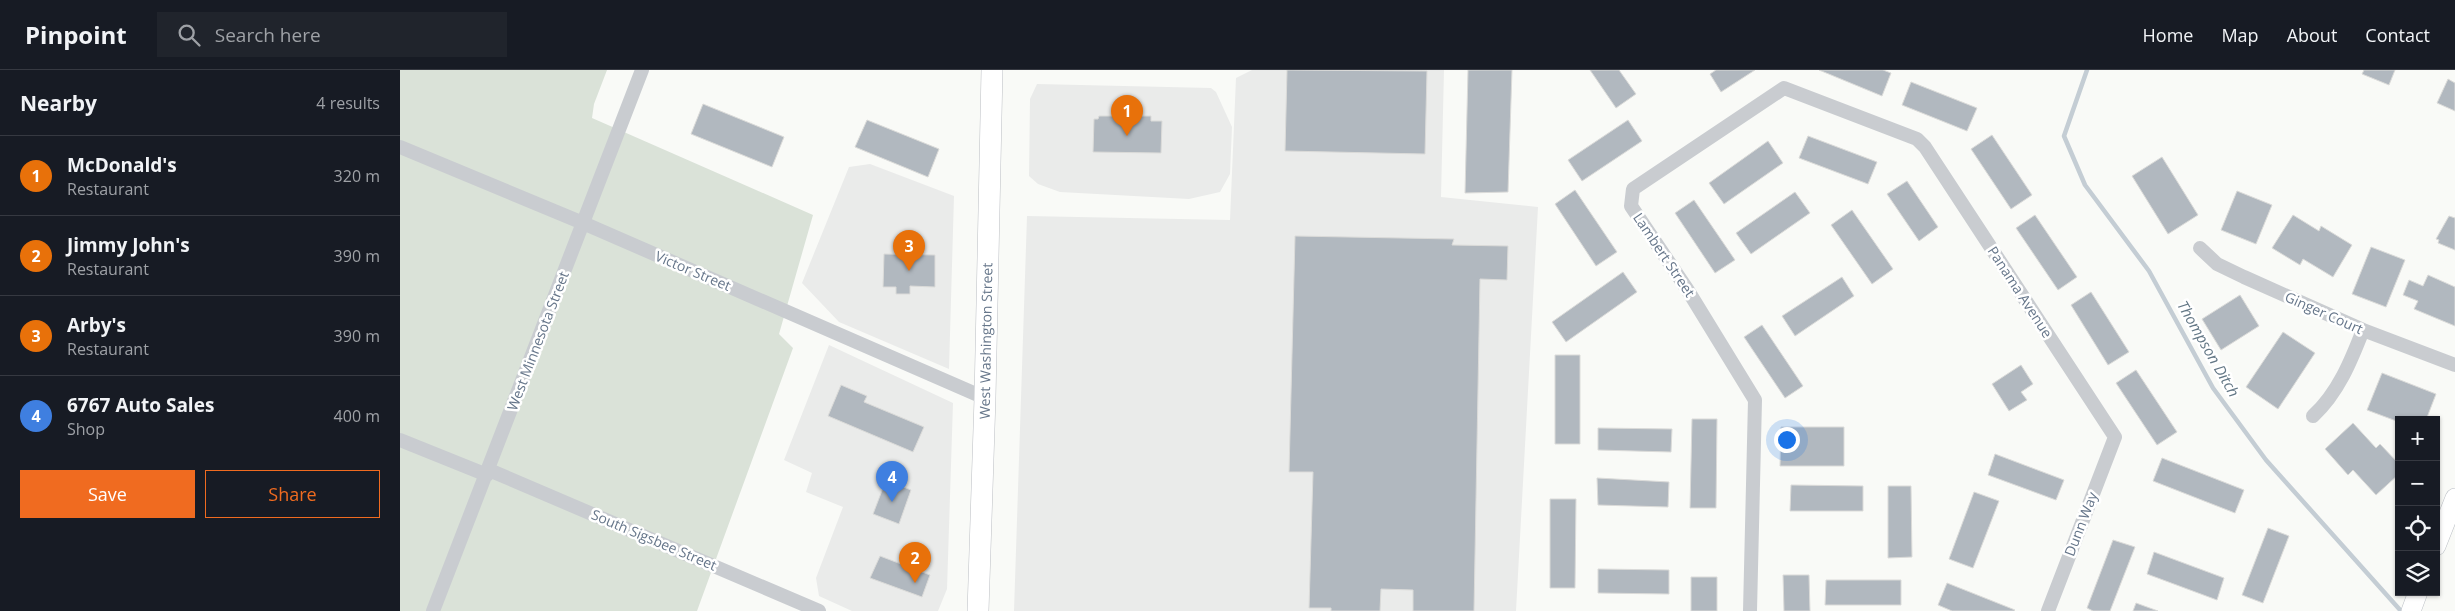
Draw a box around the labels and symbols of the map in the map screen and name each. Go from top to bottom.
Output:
pin: 1 [1111,95,1143,136]
street label: Lambert Street [1629,209,1700,301]
pin: 3 [893,230,925,271]
street label: Panama Avenue [1984,242,2057,341]
street label: Victor Street [652,246,734,295]
street label: West Washington Street [975,263,996,419]
street label: West Minnesota Street [502,268,573,413]
street label: Ginger Court [2282,287,2366,338]
water label: Thompson Ditch [2173,297,2245,400]
your location [1774,427,1800,453]
pin: 4 [876,461,908,502]
street label: Dunn Way [2060,488,2102,559]
street label: South Sigsbee Street [589,505,720,575]
pin: 2 [899,542,931,583]

